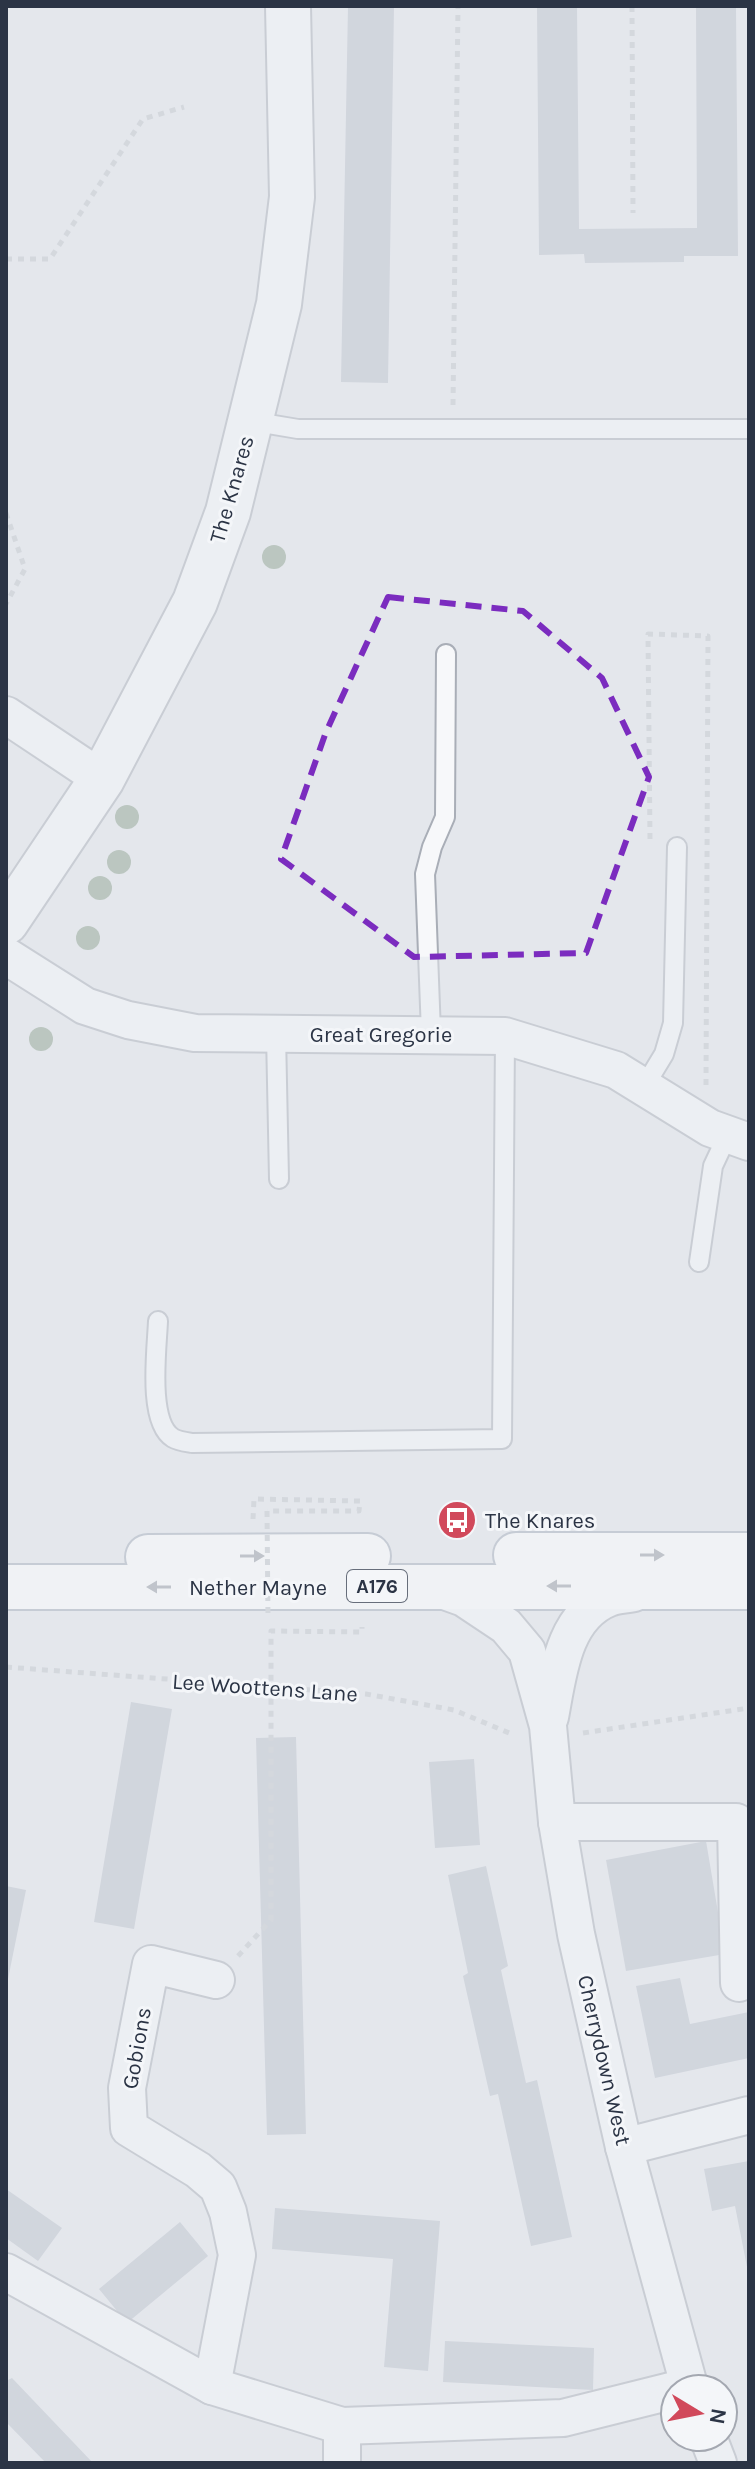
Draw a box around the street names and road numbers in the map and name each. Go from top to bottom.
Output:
street label: The Knares [204,433,260,546]
street label: Great Gregorie [310,1022,452,1048]
road number: A176 [347,1570,407,1602]
street label: Nether Mayne [189,1575,327,1601]
street label: Lee Woottens Lane [171,1669,359,1707]
street label: Cherrydown West [572,1973,636,2148]
street label: Gobions [117,2005,157,2091]

